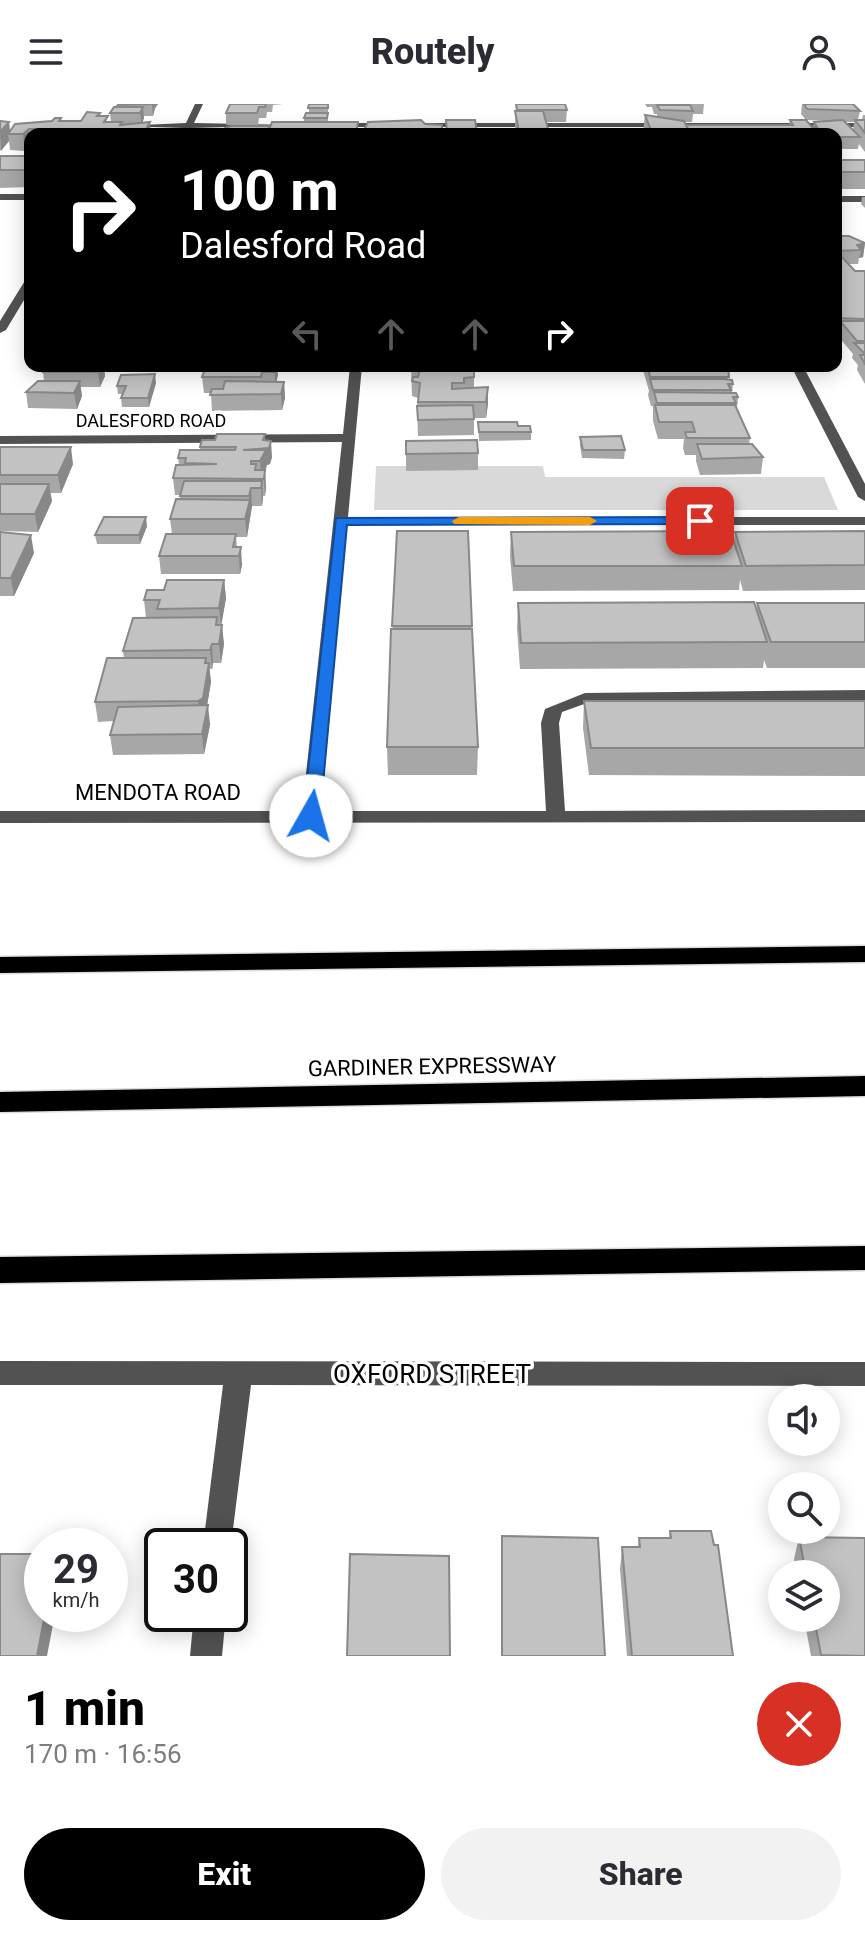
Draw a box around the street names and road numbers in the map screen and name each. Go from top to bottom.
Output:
street label: DALESFORD ROAD [76,410,226,431]
street label: MENDOTA ROAD [75,780,241,805]
street label: GARDINER EXPRESSWAY [308,1052,557,1081]
street label: OXFORD STREET [333,1359,531,1389]

